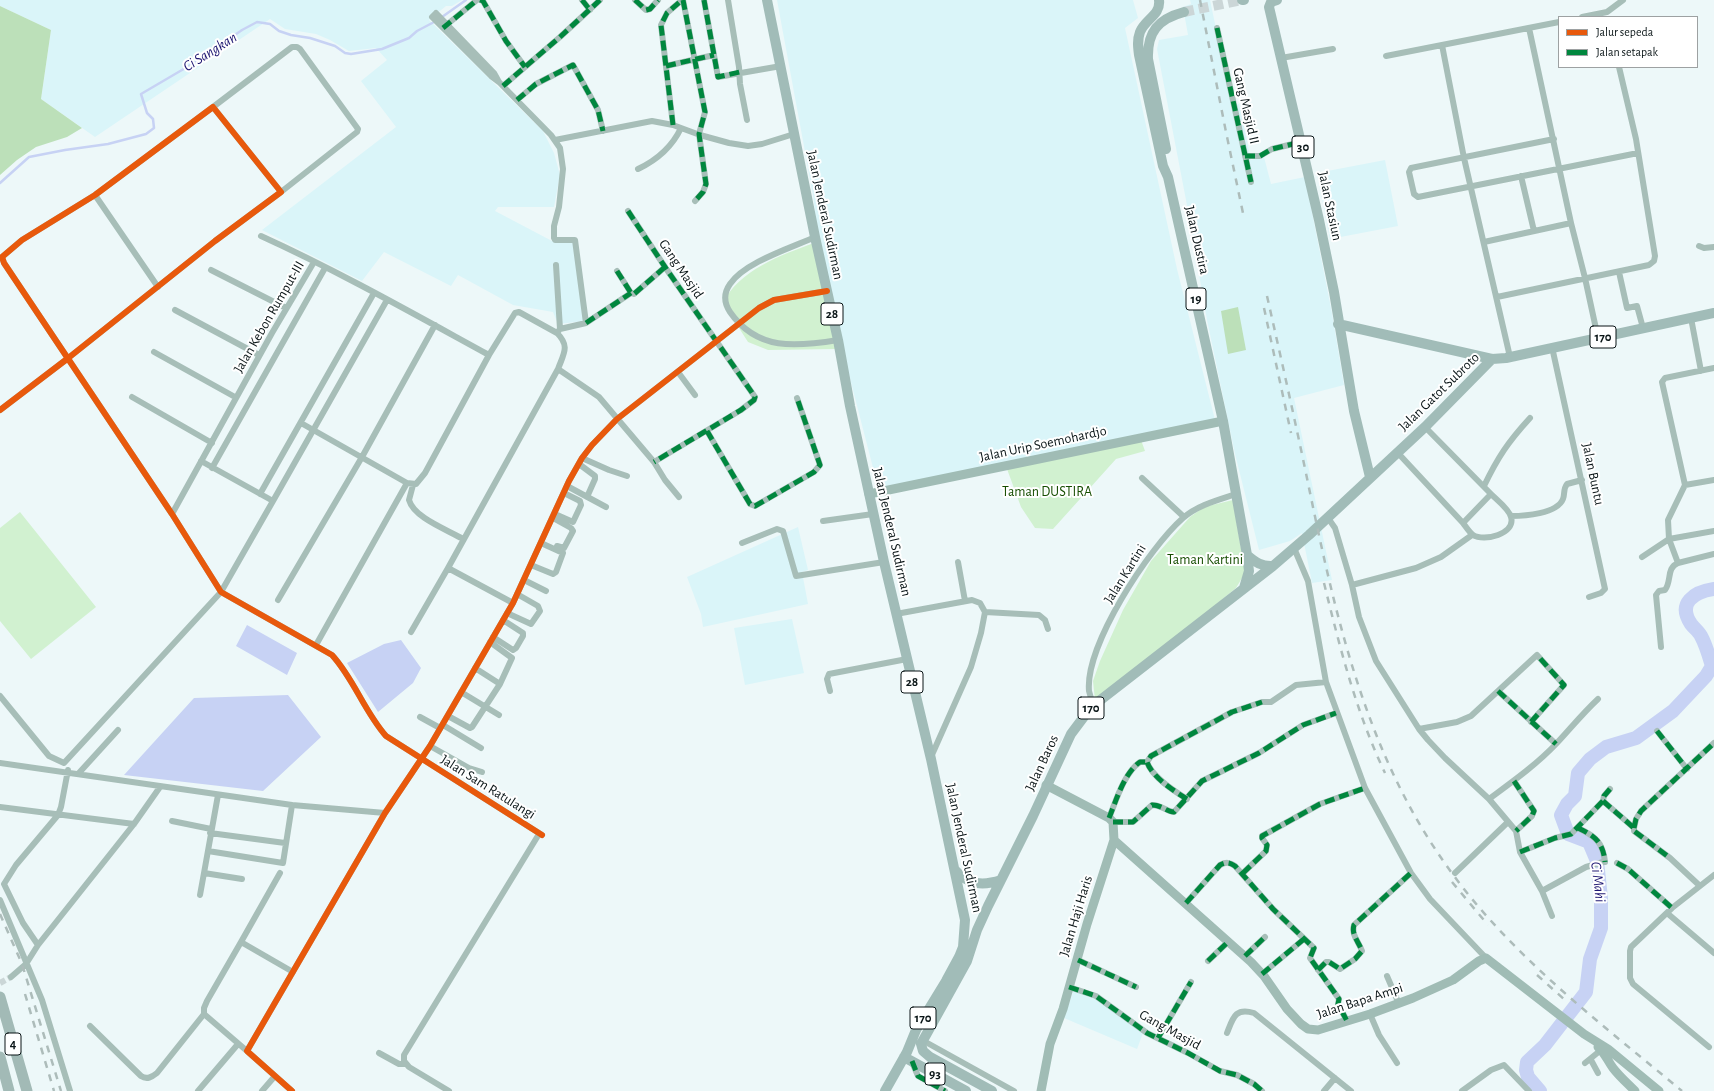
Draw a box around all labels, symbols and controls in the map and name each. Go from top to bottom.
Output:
legend [1558,16,1698,68]
text: Jalur sepeda [1596,26,1653,38]
water label: Ci Sangkan [180,28,240,76]
text: Jalan setapak [1596,46,1658,58]
street label: Gang Masjid II [1229,66,1263,146]
road number: 30 [1292,136,1314,158]
street label: Jalan Jenderal Sudirman [803,149,847,281]
street label: Jalan Stasiun [1314,170,1346,242]
street label: Jalan Dustira [1181,204,1213,276]
street label: Gang Masjid [655,236,707,302]
street label: Jalan Kebon Rumput-III [230,258,308,376]
road number: 19 [1186,288,1206,310]
road number: 28 [821,303,843,325]
road number: 170 [1590,326,1616,348]
street label: Jalan Gatot Subroto [1395,349,1483,435]
street label: Jalan Urip Soemohardjo [978,422,1108,466]
street label: Jalan Buntu [1578,441,1608,507]
street label: Jalan Jenderal Sudirman [869,466,915,598]
park label: Taman DUSTIRA [1002,484,1092,500]
street label: Jalan Kartini [1100,541,1150,607]
park label: Taman Kartini [1167,552,1243,568]
road number: 28 [901,671,923,693]
road number: 170 [1078,697,1104,719]
street label: Jalan Baros [1022,732,1062,794]
street label: Jalan Sam Ratulangi [437,751,539,823]
street label: Jalan Jenderal Sudirman [942,782,986,914]
water label: Ci Mahi [1587,861,1609,903]
street label: Jalan Haji Haris [1056,874,1096,958]
street label: Jalan Bapa Ampi [1315,979,1405,1023]
street label: Gang Masjid [1136,1006,1204,1054]
road number: 170 [910,1007,936,1029]
road number: 4 [5,1033,21,1055]
road number: 93 [925,1063,945,1085]

